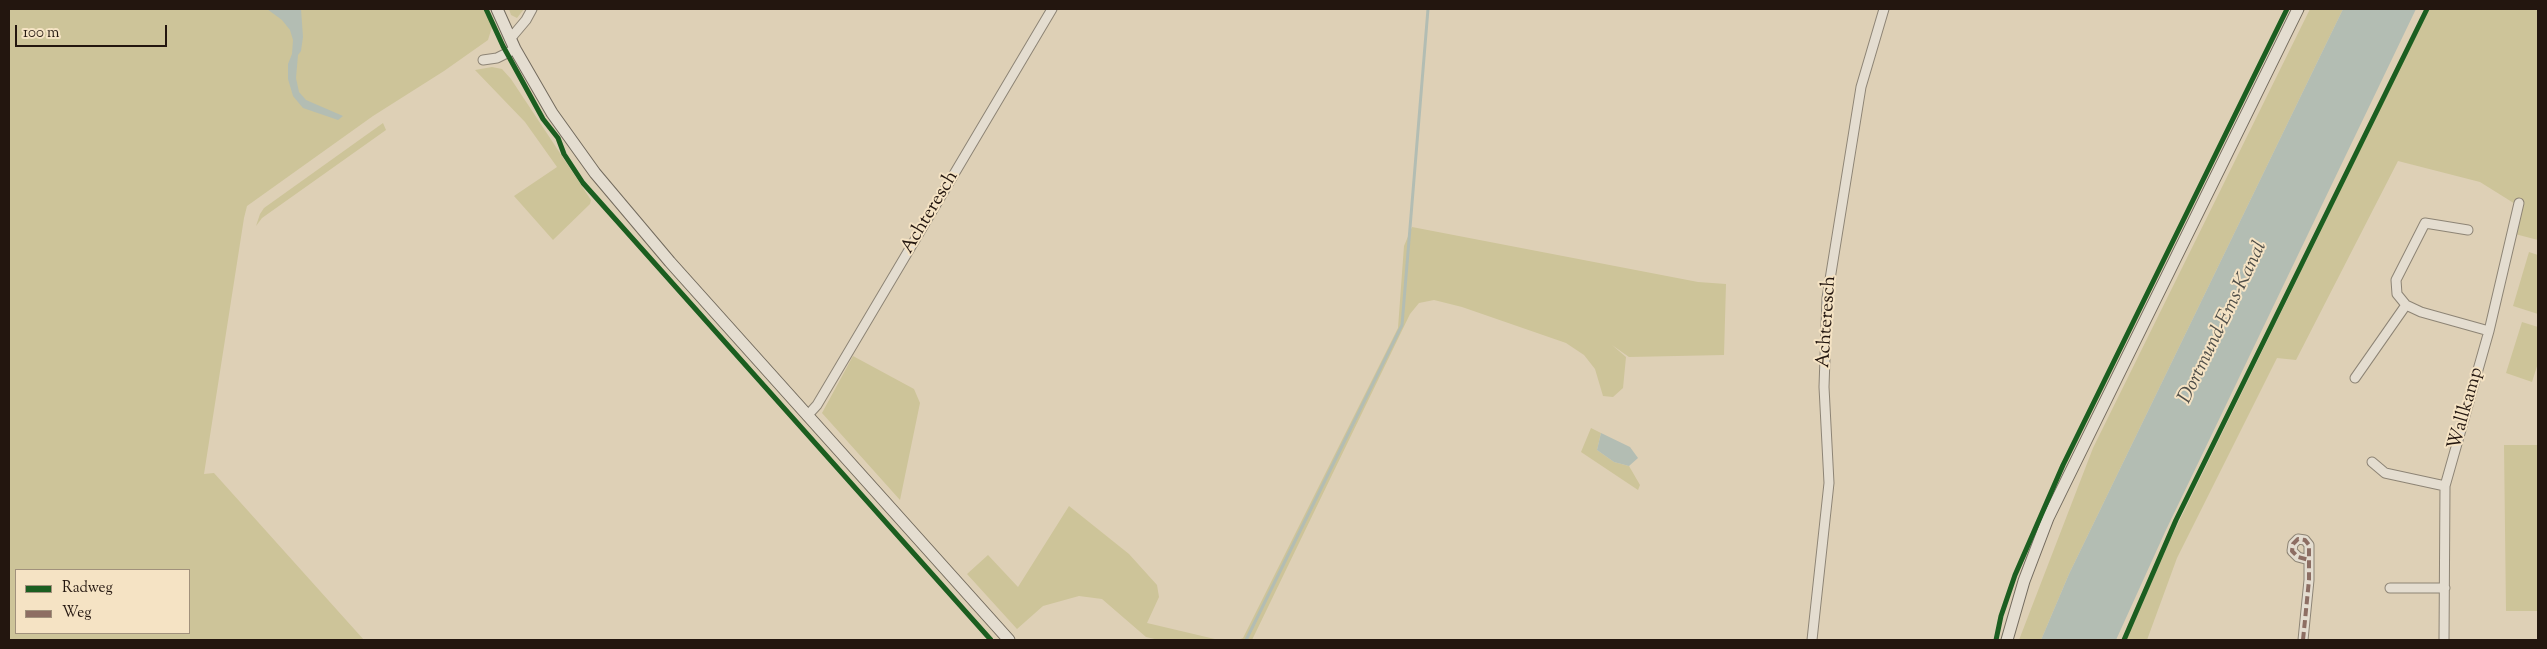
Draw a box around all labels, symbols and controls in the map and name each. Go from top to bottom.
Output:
scale bar [18,15,170,47]
text: 100 m [23,23,59,44]
street label: Achteresch [897,168,965,258]
water label: Dortmund-Ems-Kanal [2174,238,2274,408]
street label: Achteresch [1813,275,1843,369]
street label: Wallkamp [2444,365,2490,453]
legend [15,569,190,634]
text: Radweg [62,578,113,599]
text: Weg [62,603,92,624]

